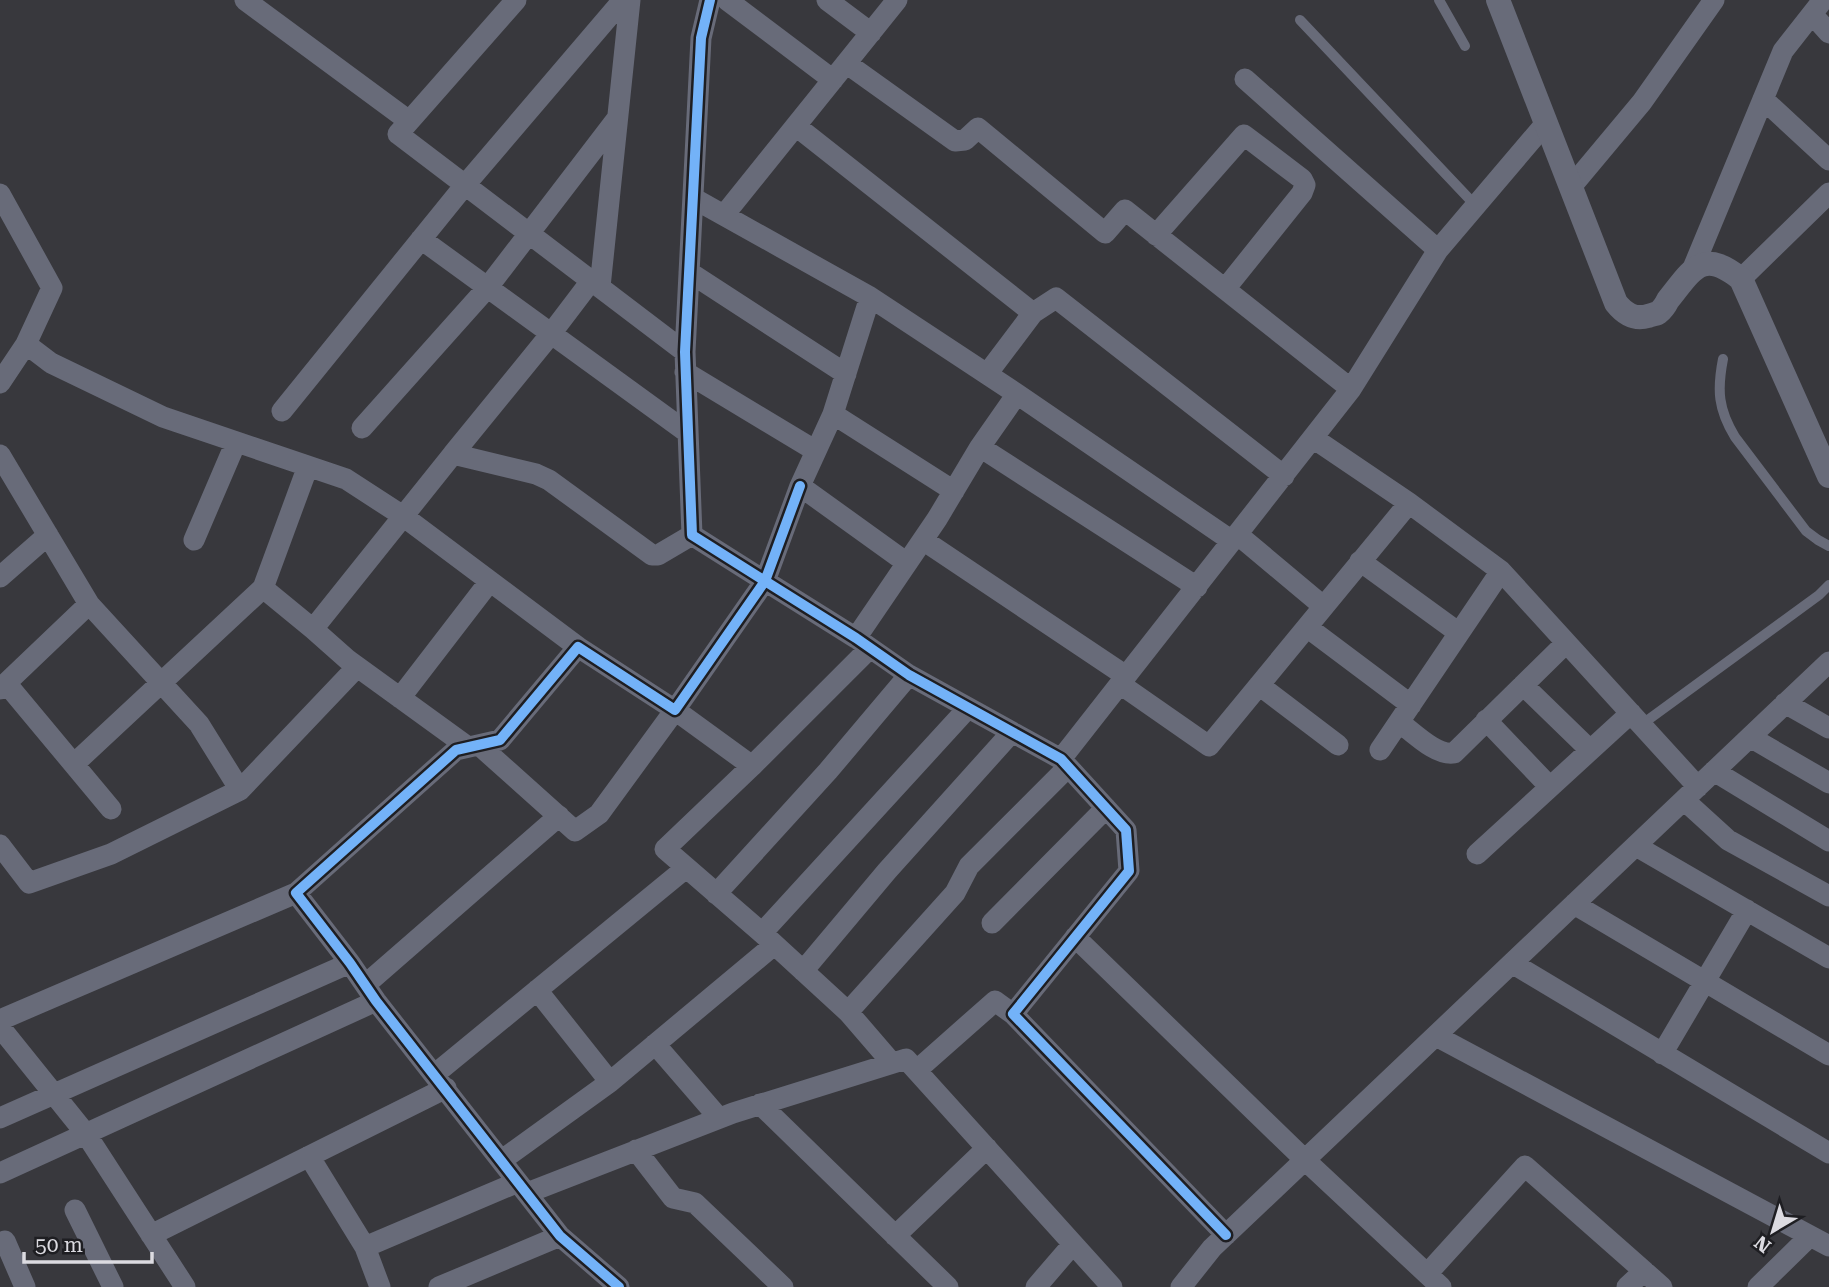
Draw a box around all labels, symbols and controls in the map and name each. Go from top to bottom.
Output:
north arrow [1738,1196,1808,1266]
scale bar [24,1220,152,1264]
text: N [1750,1230,1776,1258]
text: 50 m [35,1233,83,1257]

